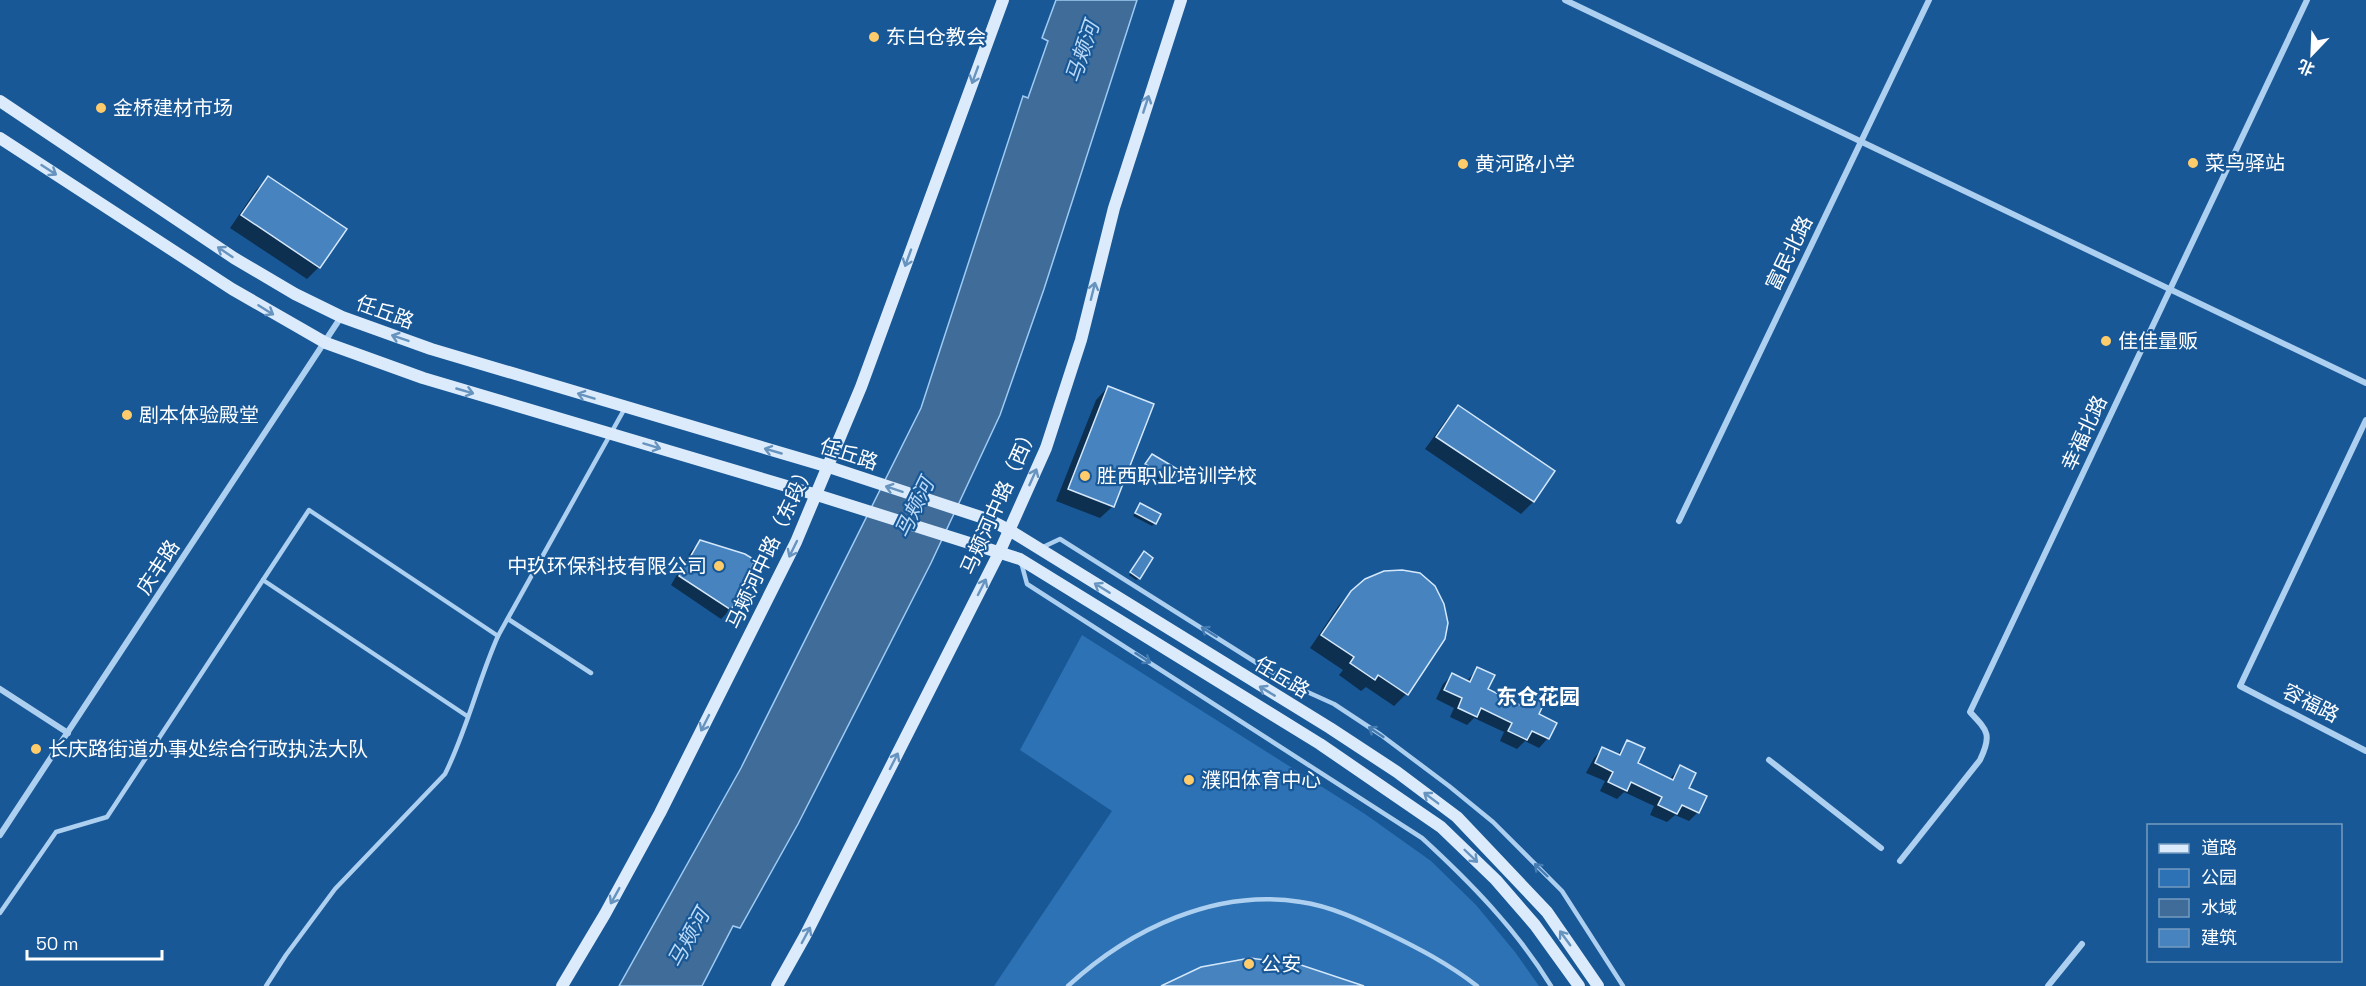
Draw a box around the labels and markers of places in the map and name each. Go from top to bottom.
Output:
place label: 东白仓教会 [886,24,986,50]
marker: 东白仓教会 [867,30,881,44]
place label: 金桥建材市场 [113,95,233,121]
marker: 金桥建材市场 [94,101,108,115]
place label: 菜鸟驿站 [2205,150,2285,176]
place label: 黄河路小学 [1475,151,1575,177]
marker: 菜鸟驿站 [2186,156,2200,170]
marker: 黄河路小学 [1456,157,1470,171]
place label: 佳佳量贩 [2118,328,2198,354]
marker: 佳佳量贩 [2099,334,2113,348]
place label: 剧本体验殿堂 [139,402,259,428]
marker: 剧本体验殿堂 [120,408,134,422]
place label: 胜西职业培训学校 [1097,463,1257,489]
marker: 胜西职业培训学校 [1078,469,1092,483]
place label: 中玖环保科技有限公司 [507,553,707,579]
marker: 中玖环保科技有限公司 [712,559,726,573]
place label: 长庆路街道办事处综合行政执法大队 [48,736,368,762]
marker: 长庆路街道办事处综合行政执法大队 [29,742,43,756]
place label: 濮阳体育中心 [1201,767,1321,793]
marker: 濮阳体育中心 [1182,773,1196,787]
place label: 公安 [1261,951,1301,977]
marker: 公安 [1242,957,1256,971]

